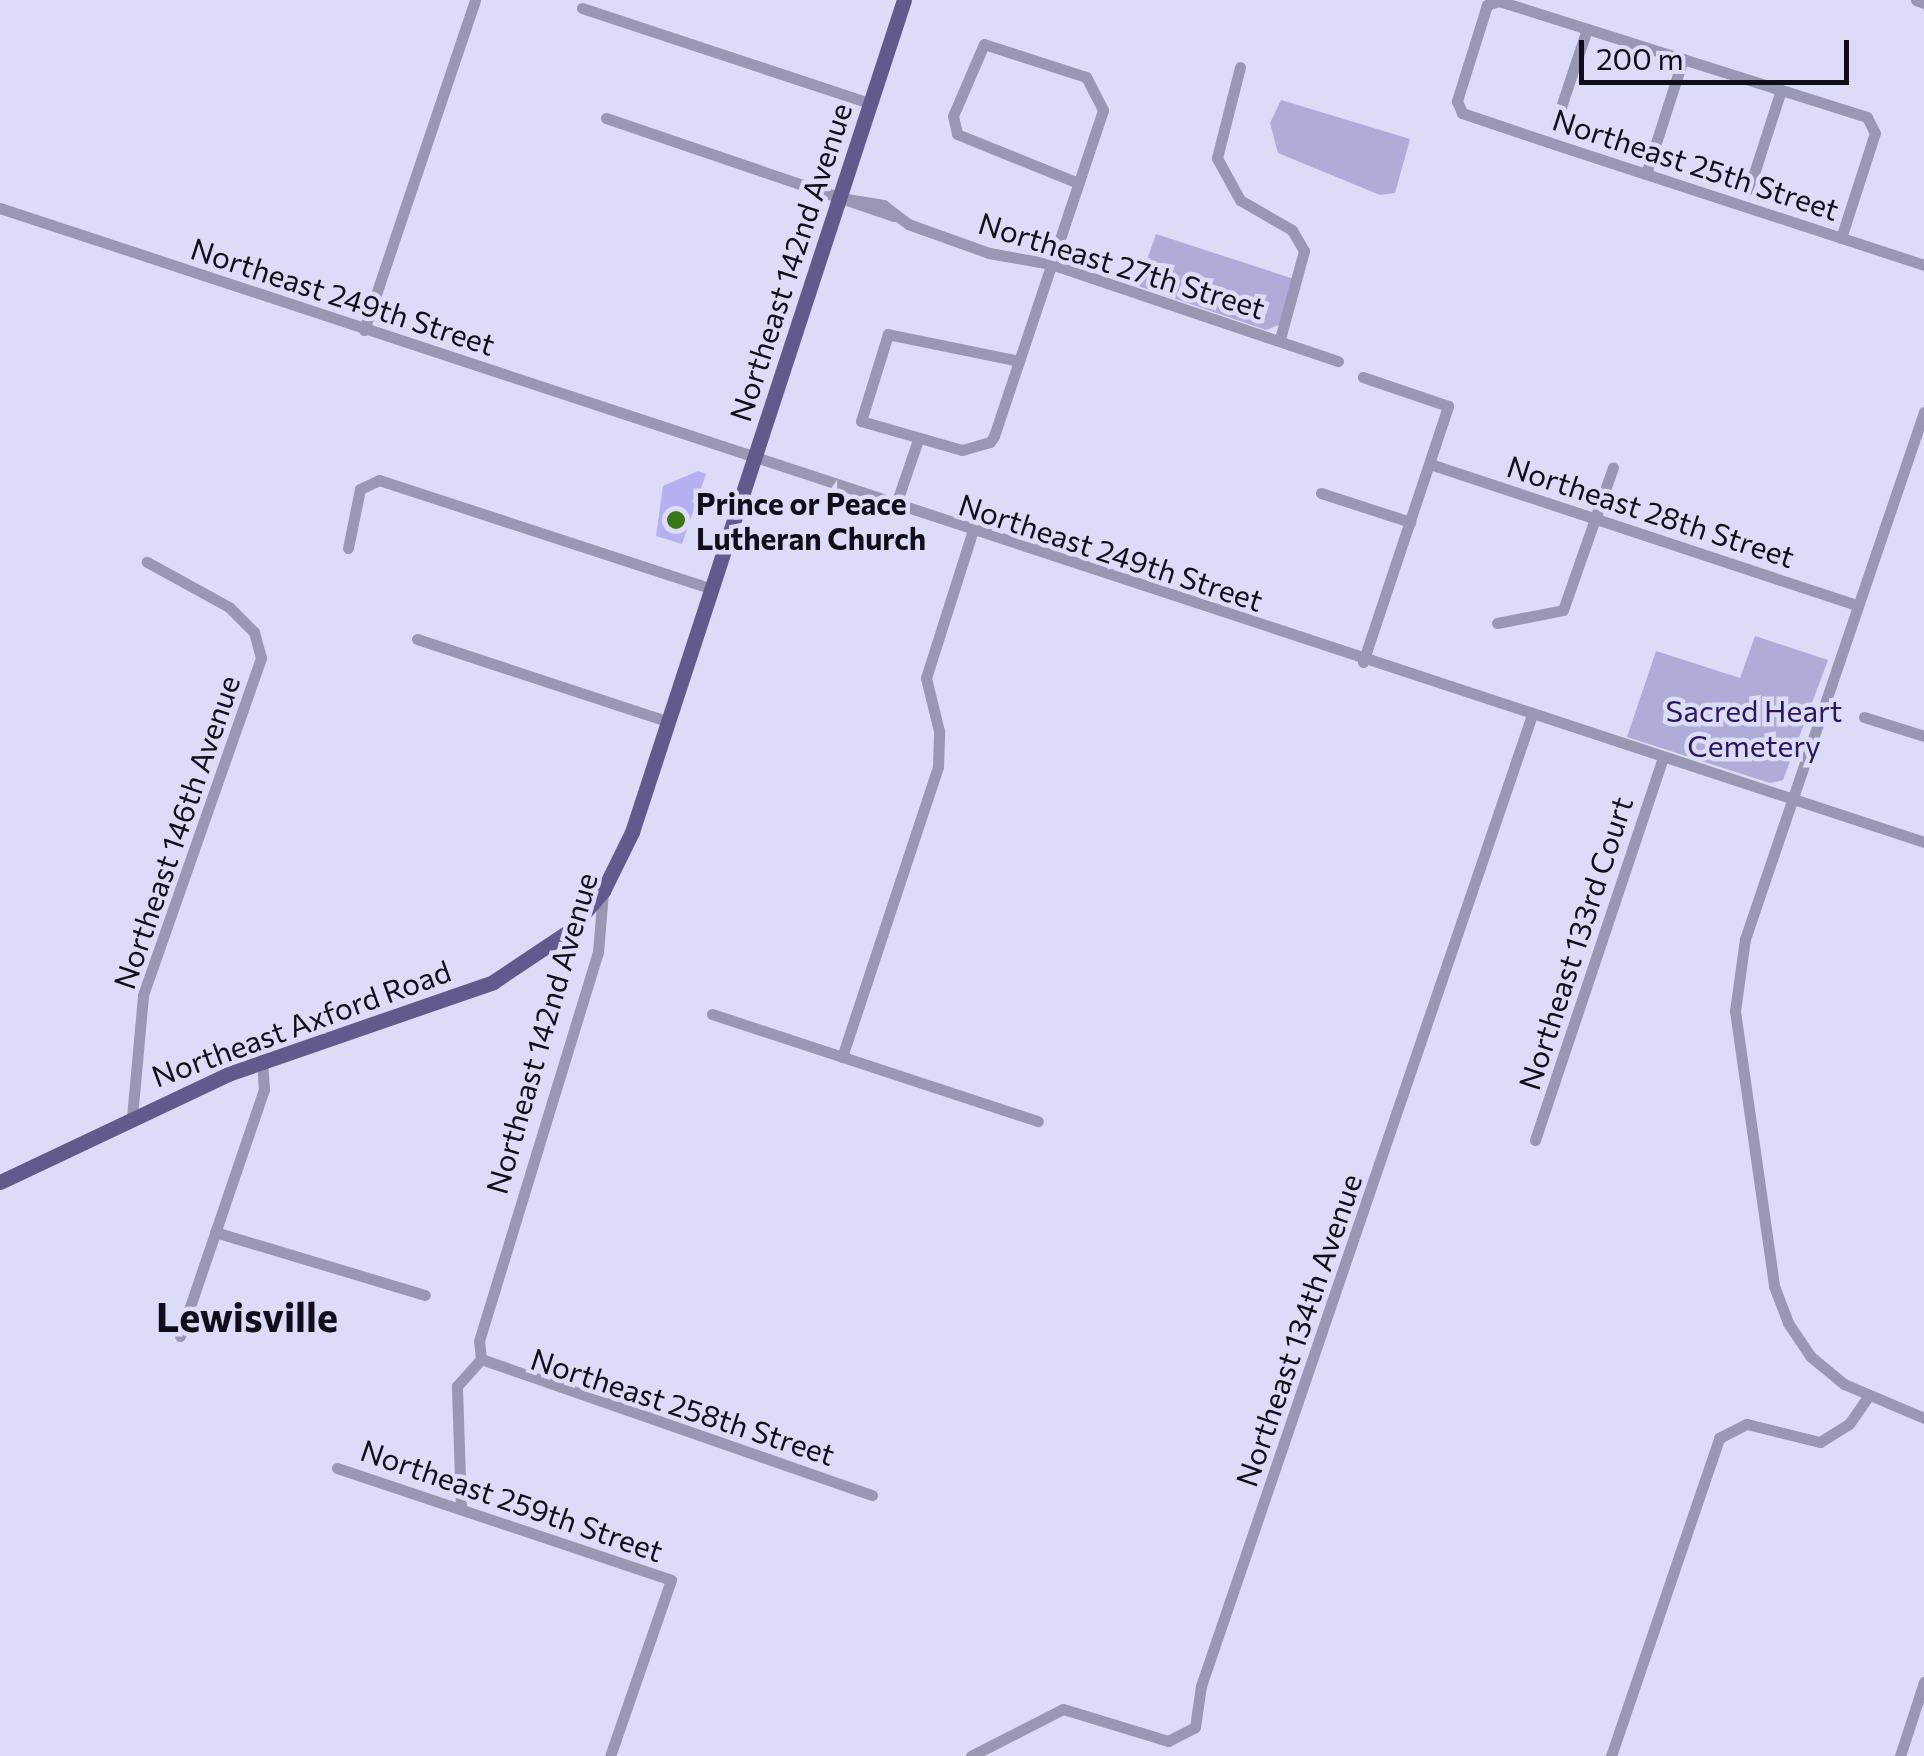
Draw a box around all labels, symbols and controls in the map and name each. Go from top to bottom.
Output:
scale bar [1584,20,1854,82]
text: 200 m [1596,39,1684,76]
street label: Northeast 142nd Avenue [722,98,858,426]
street label: Northeast 25th Street [1548,101,1844,227]
street label: Northeast 27th Street [974,204,1270,326]
street label: Northeast 249th Street [186,230,500,362]
street label: Northeast 28th Street [1503,448,1799,574]
place label: Prince or Peace Lutheran Church [696,485,926,556]
street label: Northeast 249th Street [954,486,1268,618]
marker: Prince or Peace Lutheran Church [665,509,687,531]
street label: Northeast 146th Avenue [105,670,247,994]
park label: Sacred Heart Cemetery [1666,692,1842,762]
street label: Northeast 133rd Court [1511,792,1639,1094]
street label: Northeast 142nd Avenue [478,868,604,1198]
street label: Northeast Axford Road [147,952,455,1094]
street label: Northeast 134th Avenue [1228,1169,1368,1491]
district label: Lewisville [156,1292,338,1340]
street label: Northeast 258th Street [527,1340,839,1472]
street label: Northeast 259th Street [356,1431,668,1569]

